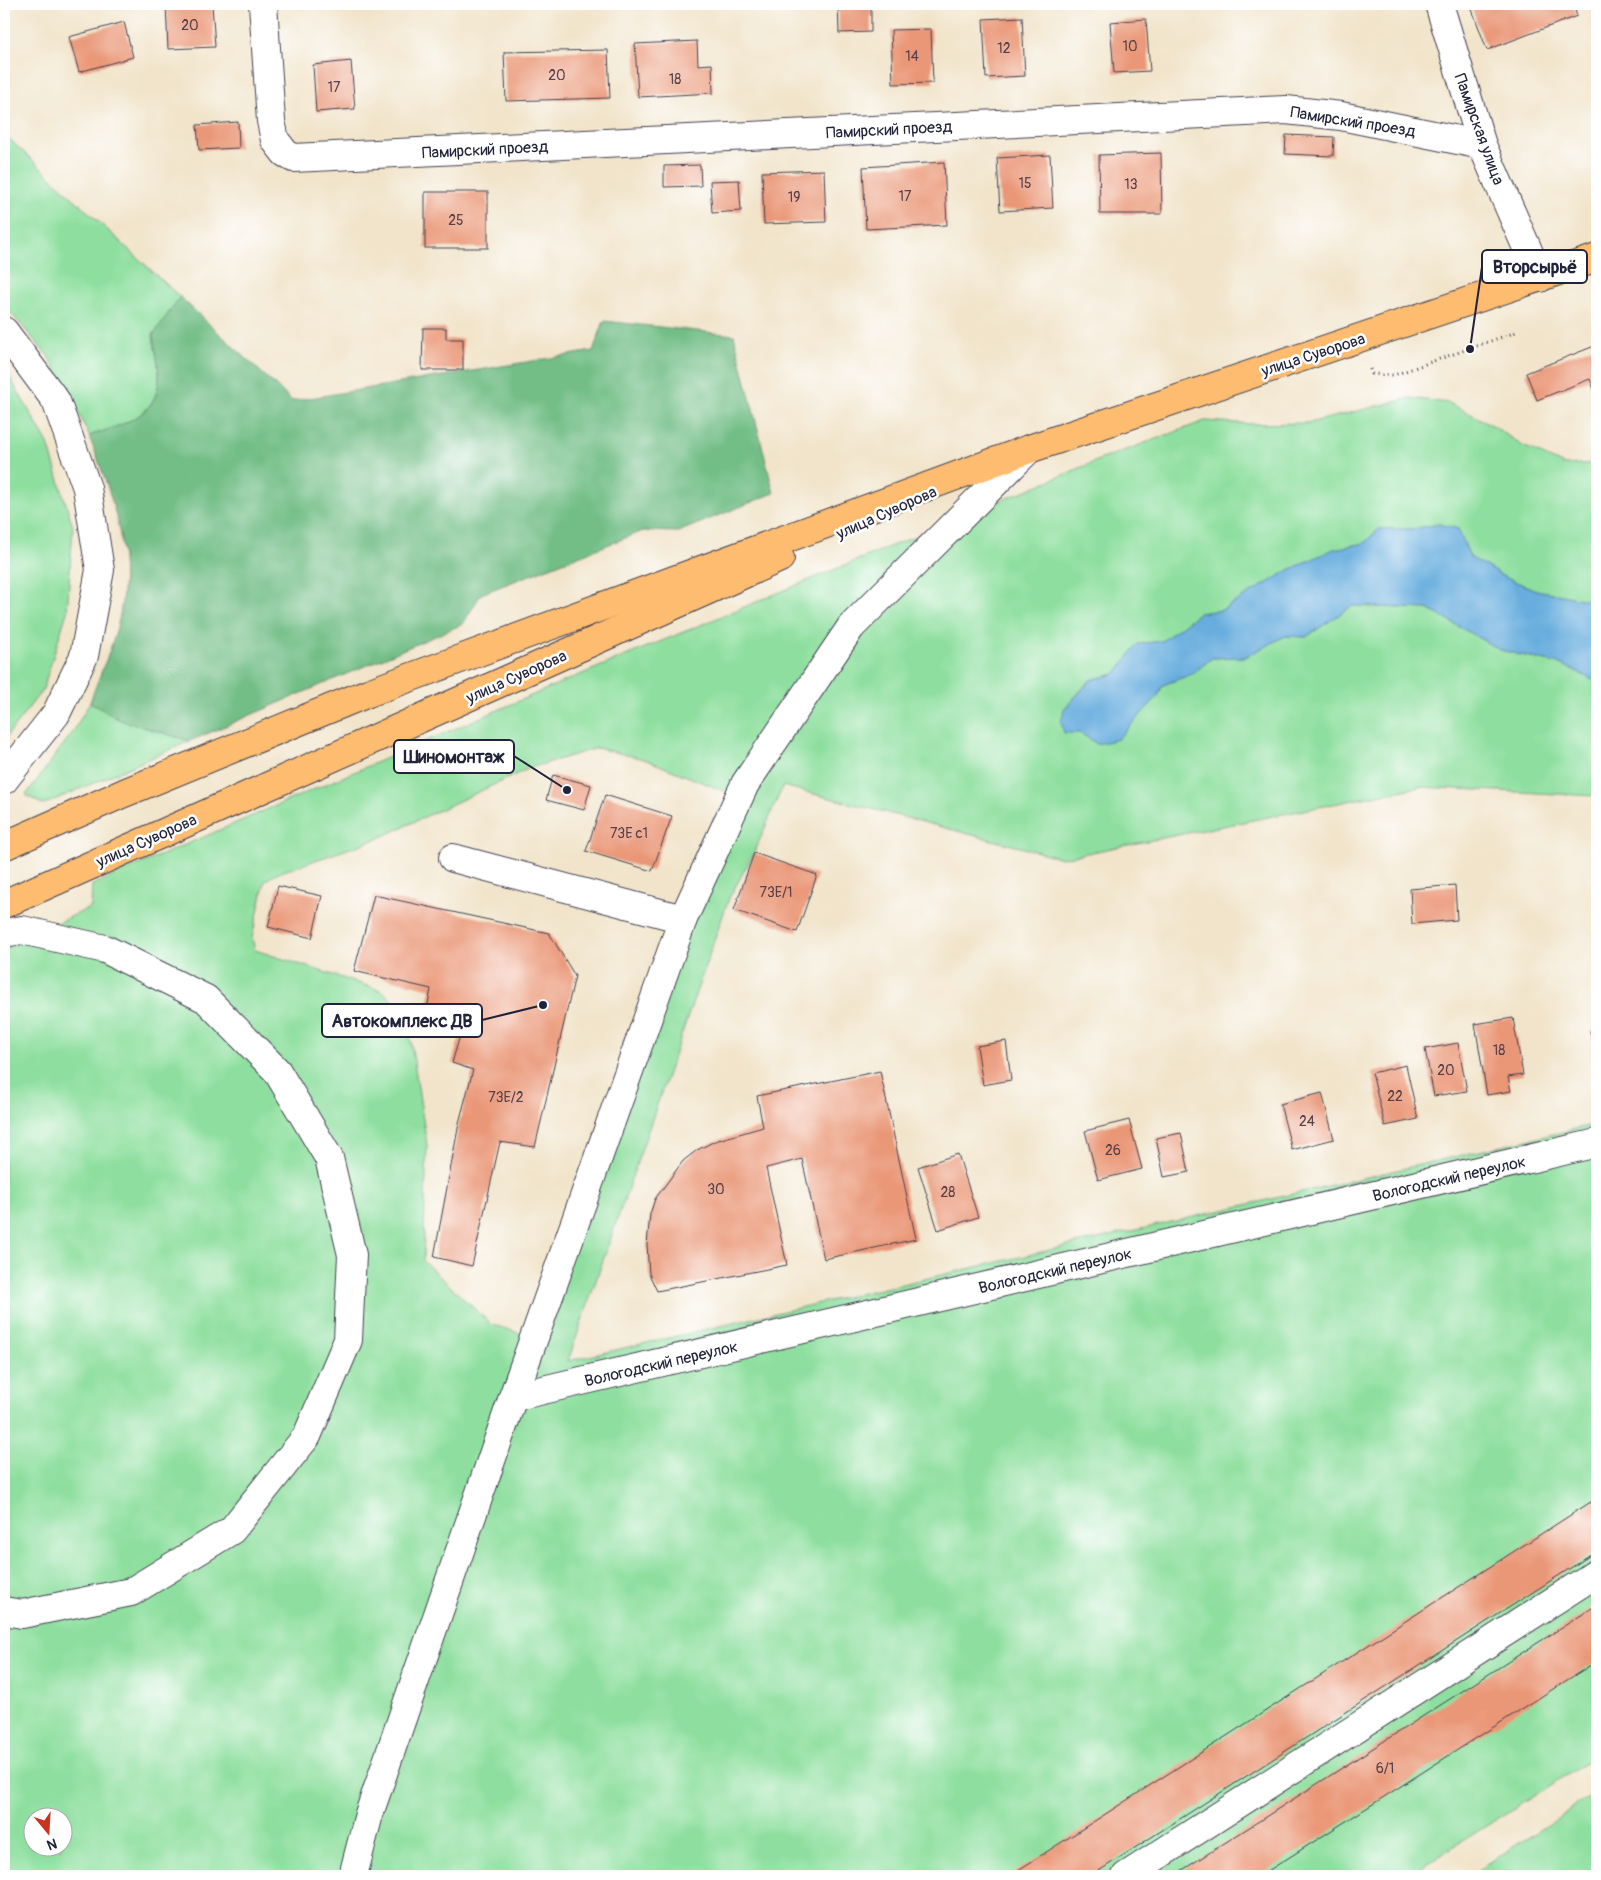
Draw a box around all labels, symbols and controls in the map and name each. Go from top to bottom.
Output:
house number: 20 [181,17,199,34]
house number: 10 [1122,38,1138,55]
house number: 12 [997,40,1011,57]
house number: 14 [905,48,919,65]
house number: 20 [548,67,566,84]
house number: 18 [669,71,681,88]
street label: Памирская улица [1450,71,1508,188]
house number: 17 [328,79,341,96]
street label: Памирский проезд [1289,102,1417,142]
street label: Памирский проезд [825,117,953,143]
street label: Памирский проезд [421,137,549,163]
house number: 15 [1018,175,1032,192]
house number: 13 [1124,176,1138,193]
house number: 17 [899,188,912,205]
house number: 19 [788,189,800,206]
house number: 25 [448,212,464,229]
callout: Вторсырьё [1482,250,1587,283]
text: Вторсырьё [1493,256,1578,279]
street label: улица Суворова [1258,329,1368,381]
street label: улица Суворова [832,482,940,544]
street label: улица Суворова [462,646,570,708]
callout: Шиномонтаж [394,740,514,773]
text: Шиномонтаж [403,746,505,769]
street label: улица Суворова [92,810,200,872]
house number: 73Е с1 [610,825,648,842]
house number: 73Е/1 [760,884,793,901]
callout: Автокомплекс ДВ [322,1004,482,1037]
text: Автокомплекс ДВ [332,1010,472,1033]
house number: 18 [1493,1042,1505,1059]
house number: 20 [1437,1062,1455,1079]
house number: 22 [1387,1088,1403,1105]
house number: 73Е/2 [488,1089,524,1106]
house number: 24 [1299,1113,1315,1130]
house number: 26 [1105,1142,1121,1159]
street label: Вологодский переулок [1371,1152,1528,1206]
house number: 30 [707,1181,725,1198]
house number: 28 [941,1184,955,1201]
street label: Вологодский переулок [977,1244,1134,1298]
street label: Вологодский переулок [583,1337,740,1391]
house number: 6/1 [1376,1760,1394,1777]
north arrow [22,1808,72,1858]
text: N [45,1834,59,1853]

